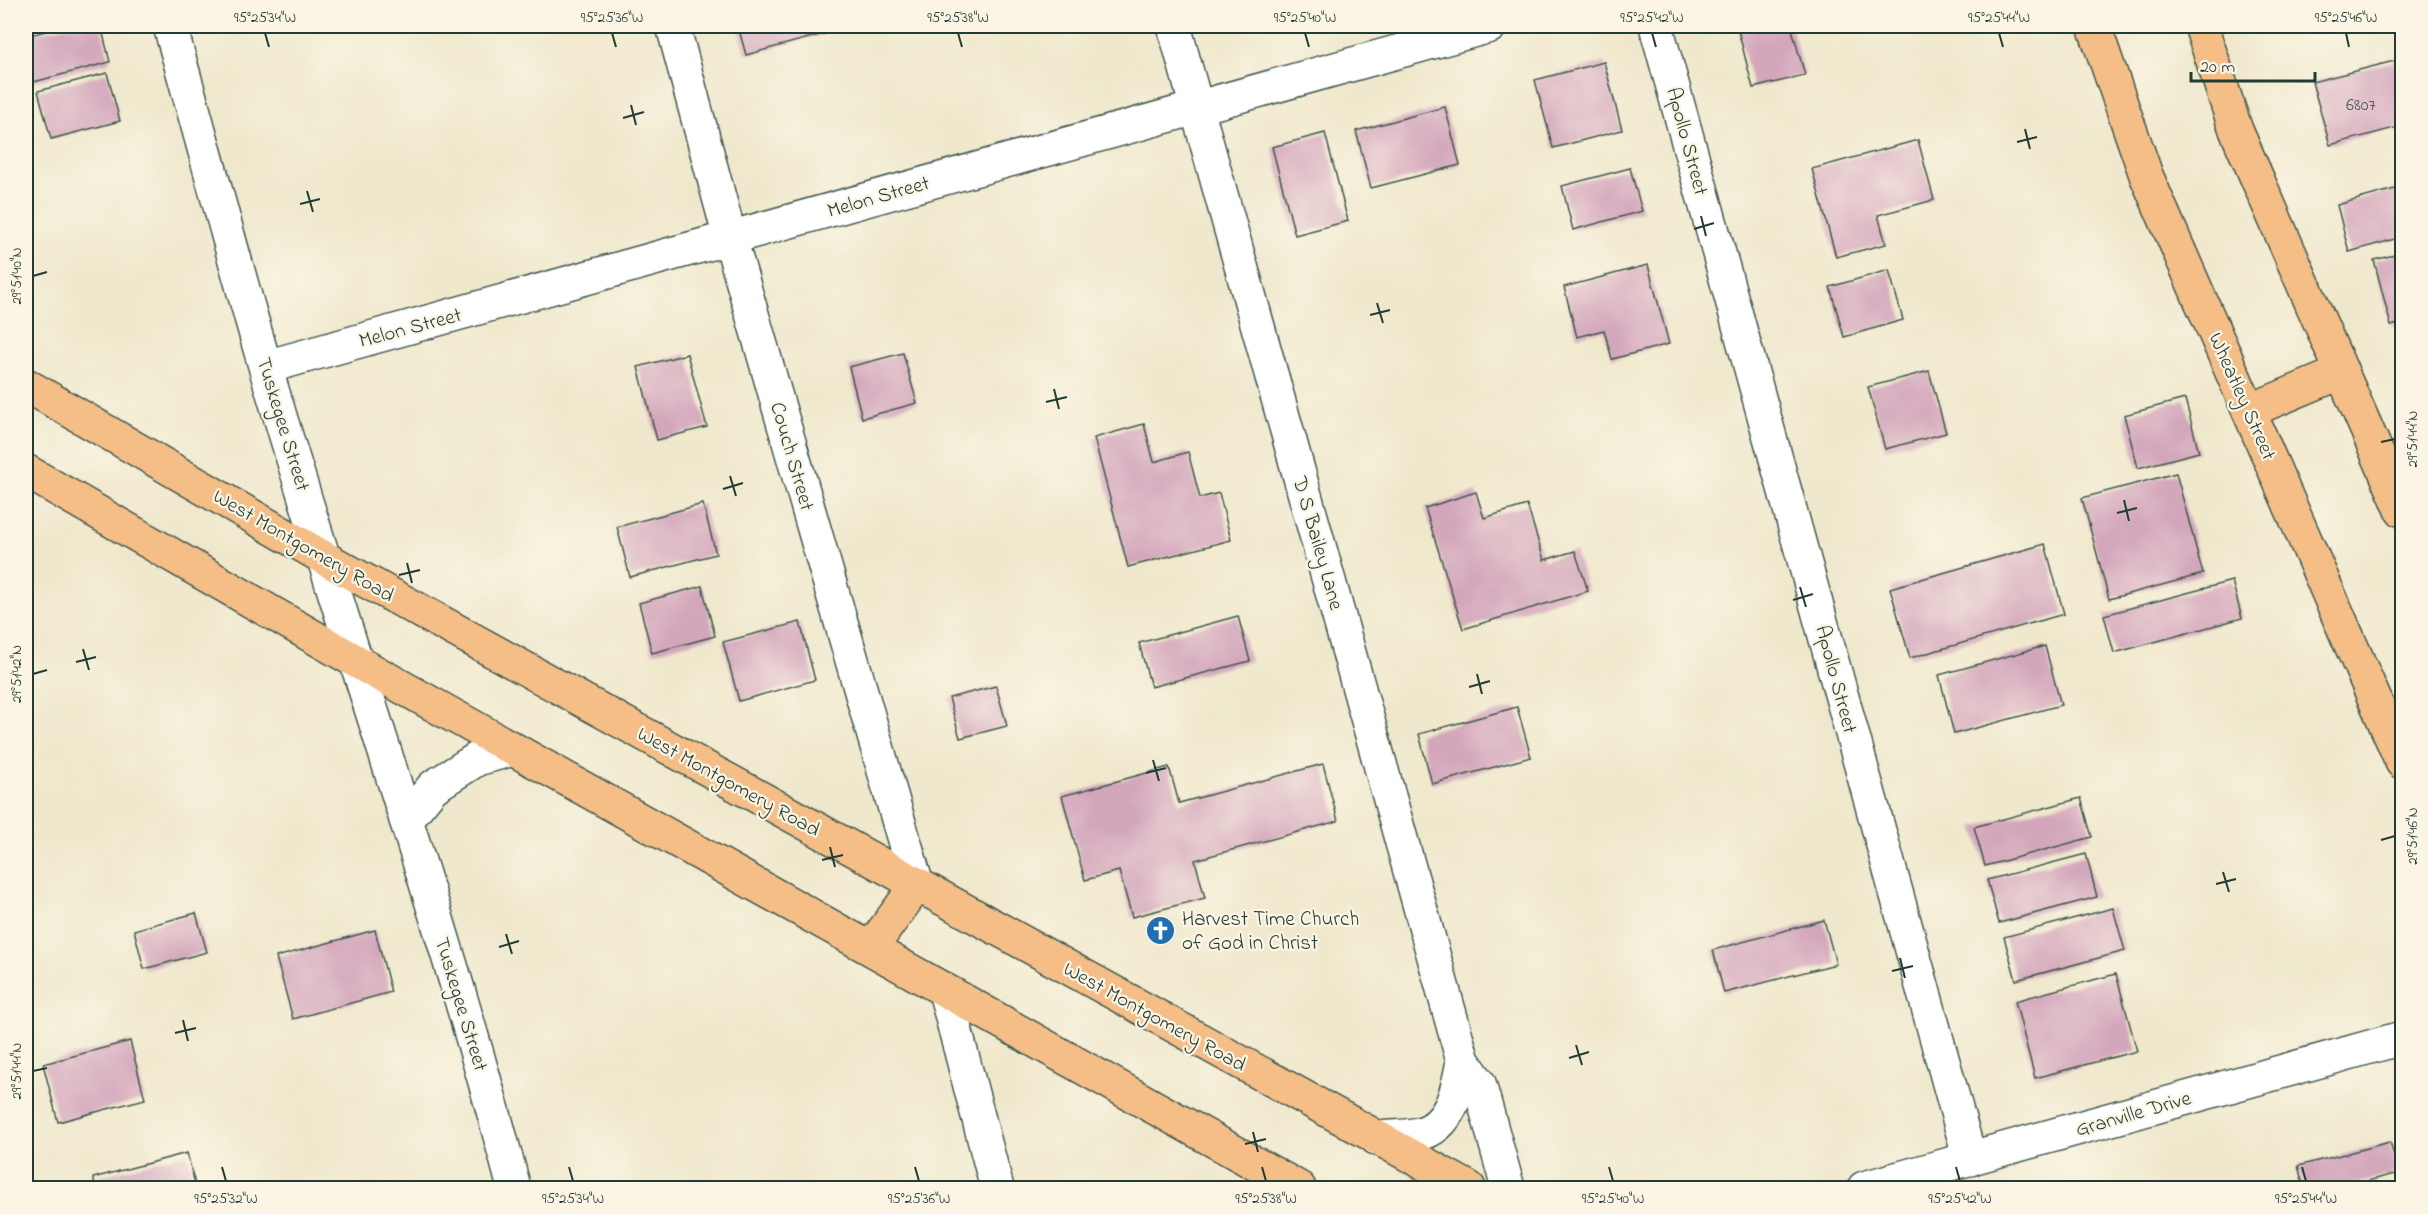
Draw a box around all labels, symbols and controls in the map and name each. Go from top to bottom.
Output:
text: 95°25'34"W [234,7,296,29]
text: 95°25'36"W [581,7,643,29]
text: 95°25'38"W [927,7,989,29]
text: 95°25'40"W [1274,7,1336,29]
text: 95°25'42"W [1620,7,1684,29]
text: 95°25'44"W [1968,7,2030,29]
text: 95°25'46"W [2315,7,2377,29]
scale bar [2191,45,2316,83]
text: 20 m [2200,55,2235,81]
street label: Apollo Street [1657,84,1715,199]
house number: 6807 [2346,93,2377,119]
street label: Melon Street [824,169,933,227]
text: 29°51'40"N [6,247,28,305]
street label: Melon Street [356,301,465,357]
street label: Wheatley Street [2198,328,2283,466]
street label: Tuskegee Street [246,354,317,496]
street label: Couch Street [761,399,821,514]
text: 29°51'44"N [2402,411,2424,467]
street label: D S Bailey Lane [1282,472,1351,615]
street label: West Montgomery Road [206,483,399,613]
street label: Apollo Street [1806,622,1864,737]
text: 29°51'42"N [6,645,28,703]
street label: West Montgomery Road [630,720,825,847]
text: 29°51'46"N [2402,807,2424,865]
place label: Harvest Time Church of God in Christ [1182,905,1359,959]
church icon: Harvest Time Church of God in Christ [1145,914,1177,946]
street label: Tuskegee Street [424,934,495,1076]
street label: West Montgomery Road [1056,955,1251,1082]
text: 29°51'44"N [6,1043,28,1099]
street label: Granville Drive [2072,1084,2195,1146]
text: 95°25'32"W [194,1188,258,1210]
text: 95°25'34"W [542,1188,604,1210]
text: 95°25'36"W [888,1188,950,1210]
text: 95°25'38"W [1235,1188,1297,1210]
text: 95°25'40"W [1582,1188,1644,1210]
text: 95°25'42"W [1928,1188,1992,1210]
text: 95°25'44"W [2275,1188,2337,1210]

